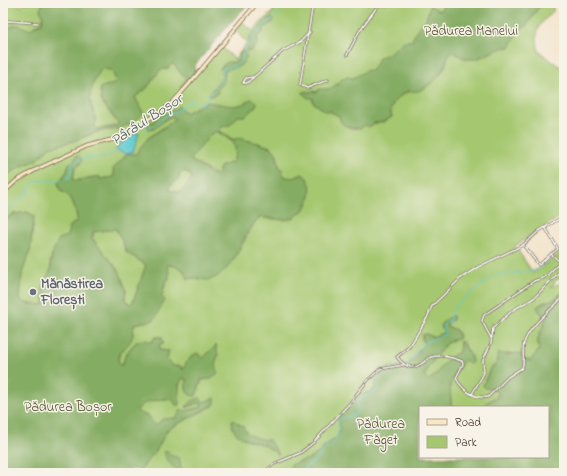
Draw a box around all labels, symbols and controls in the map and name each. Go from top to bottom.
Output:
park label: Pădurea Manelui [424,21,518,42]
water label: Pârâul Boșor [107,87,189,151]
place label: Mănăstirea Florești [40,274,104,311]
marker: Mănăstirea Florești [28,287,38,297]
park label: Pădurea Boșor [24,397,112,418]
legend [419,406,549,458]
park label: Pădurea Făget [357,414,405,452]
text: Road [455,414,481,432]
text: Park [455,434,477,452]

